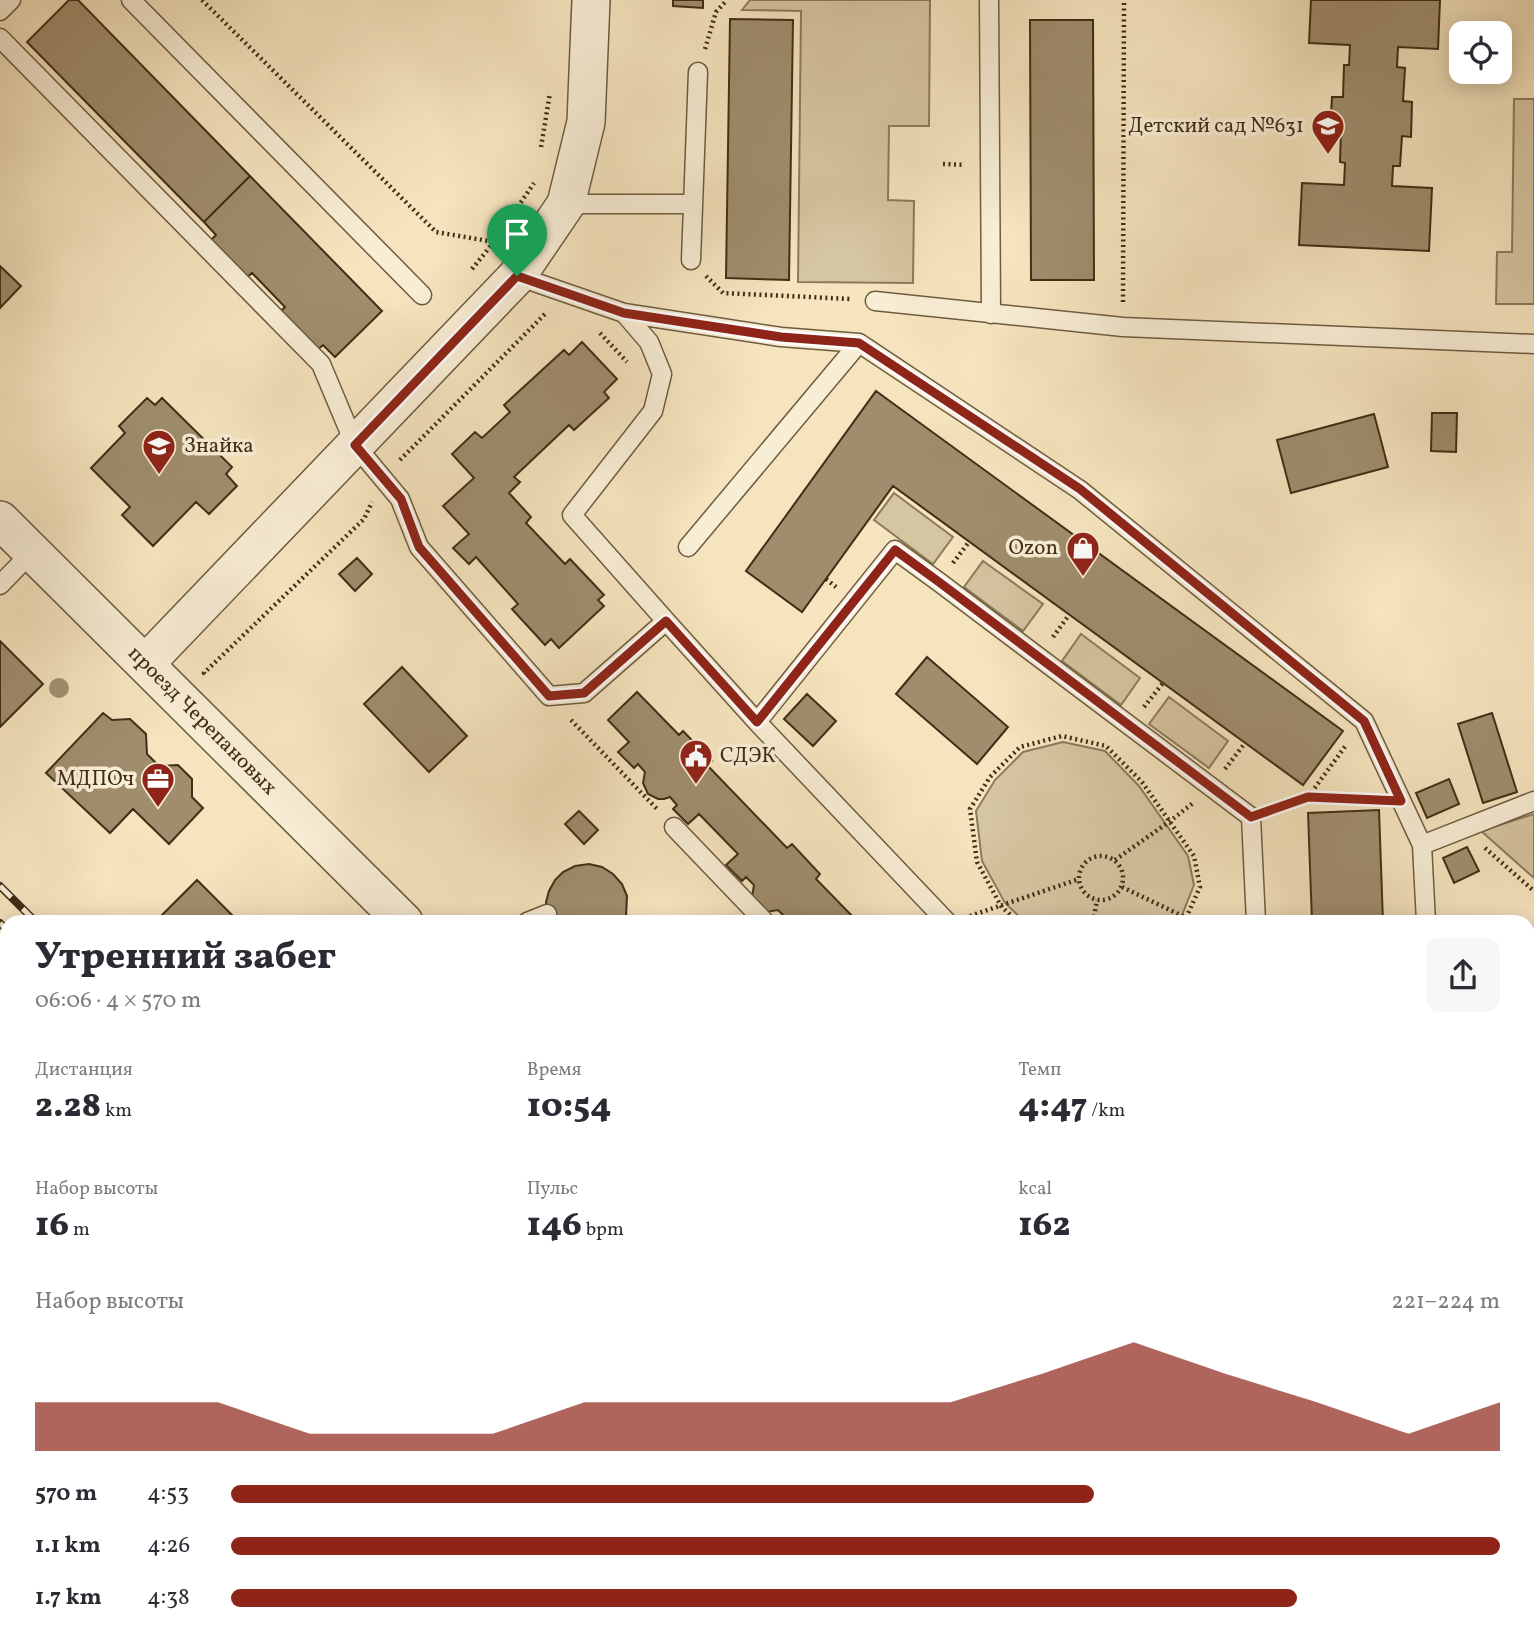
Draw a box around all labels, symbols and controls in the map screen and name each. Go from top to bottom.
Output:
map controls [1449,21,1512,84]
button: locate [1449,21,1512,84]
school or university icon: Детский сад №631 [1309,107,1347,156]
place label: Детский сад №631 [1128,112,1304,141]
pin [487,204,547,276]
icon: arrive [498,215,536,253]
school or university icon: Знайка [140,427,178,476]
place label: Знайка [184,432,254,461]
shop icon: Ozon [1064,529,1102,578]
place label: Ozon [1008,534,1058,563]
street label: проезд Черепановых [121,640,283,802]
public building icon: СДЭК [677,737,715,786]
place label: СДЭК [720,742,776,771]
office icon: МДПОч [139,760,177,809]
place label: МДПОч [57,765,134,794]
text: Утренний забег [35,932,336,985]
button: share [1426,938,1500,1012]
text: 06:06 · 4 × 570 m [35,985,201,1017]
text: Дистанция [35,1057,133,1083]
text: Время [527,1057,581,1083]
text: Темп [1018,1057,1061,1083]
text: 2.28 [35,1083,101,1131]
text: 10:54 [527,1083,611,1131]
text: 4:47 [1018,1083,1088,1131]
text: km [101,1098,132,1124]
text: /km [1088,1098,1125,1124]
text: Набор высоты [35,1176,158,1202]
text: Пульс [527,1176,578,1202]
text: kcal [1018,1176,1052,1202]
text: 16 [35,1202,69,1250]
text: 146 [527,1202,582,1250]
text: 162 [1018,1202,1070,1250]
text: m [69,1217,90,1243]
text: bpm [582,1217,624,1243]
text: Набор высоты [35,1286,184,1318]
text: 221–224 m [1391,1286,1500,1318]
text: 570 m [35,1478,97,1510]
text: 4:53 [147,1478,189,1510]
text: 1.1 km [35,1530,101,1562]
text: 4:26 [147,1530,190,1562]
text: 1.7 km [35,1582,102,1614]
text: 4:38 [147,1582,190,1614]

